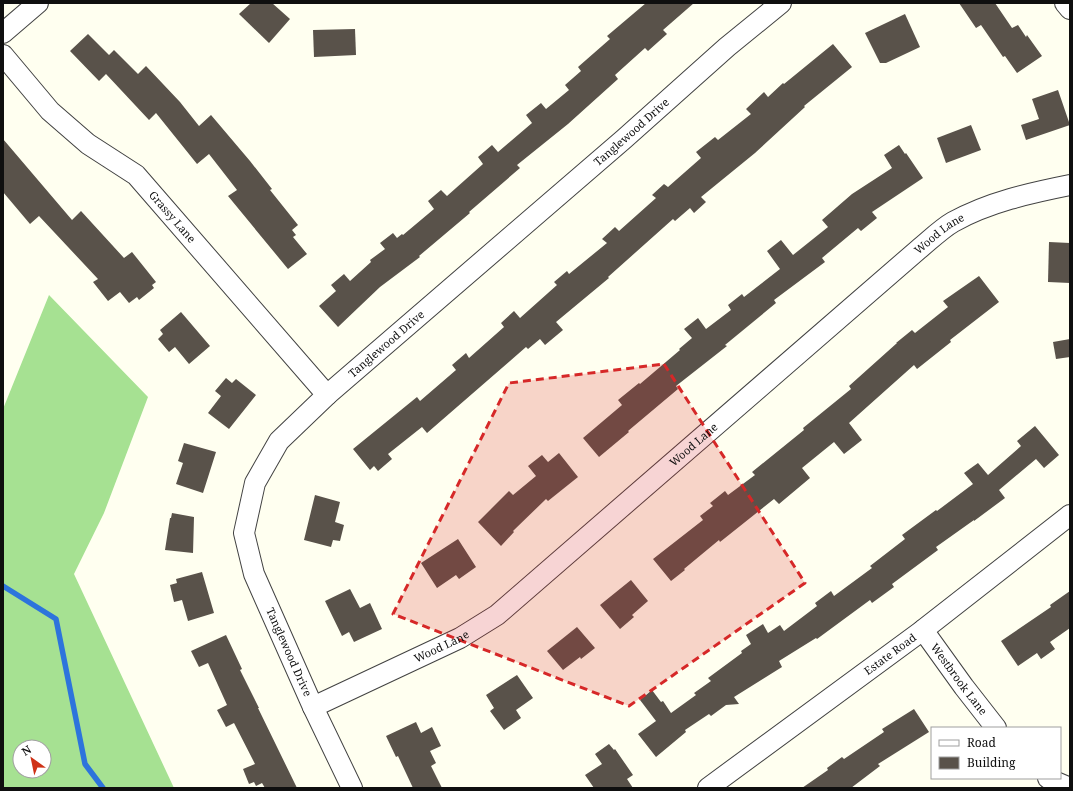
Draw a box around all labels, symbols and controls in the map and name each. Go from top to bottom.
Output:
street label: Tanglewood Drive [590,94,672,169]
street label: Grassy Lane [146,187,199,246]
street label: Wood Lane [911,209,967,257]
street label: Tanglewood Drive [345,306,427,380]
street label: Wood Lane [666,419,721,469]
street label: Tanglewood Drive [263,605,316,699]
street label: Wood Lane [411,626,472,666]
street label: Estate Road [861,629,919,678]
street label: Westbrook Lane [928,640,991,718]
legend [931,727,1061,779]
text: Road [967,734,997,751]
north arrow [12,739,52,779]
text: N [19,741,34,759]
text: Building [967,754,1016,771]

